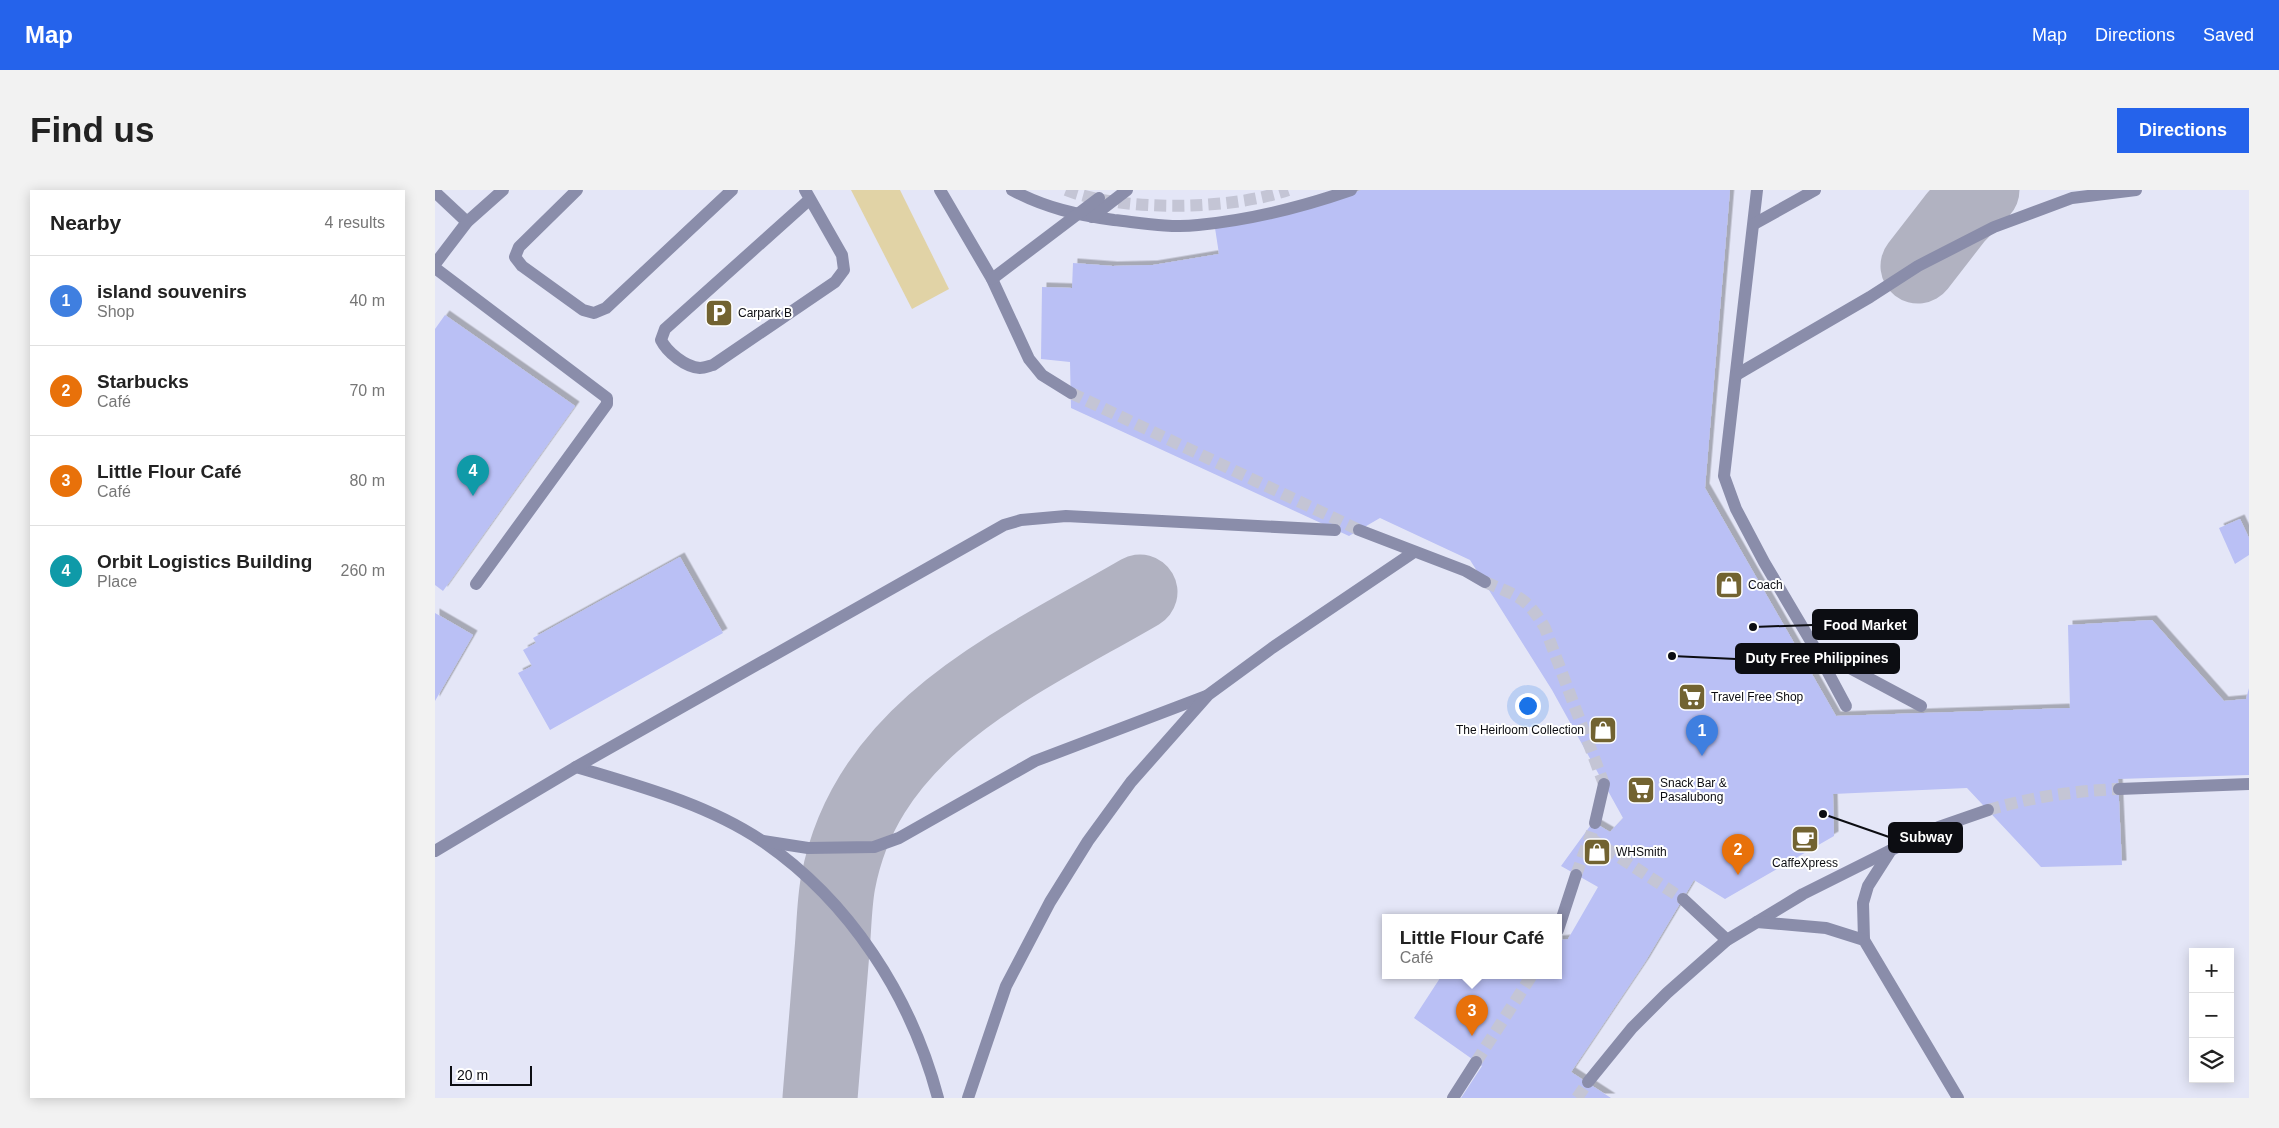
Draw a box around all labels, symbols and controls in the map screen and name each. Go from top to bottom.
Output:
text: Map [25,21,73,48]
text: Map [2032,25,2067,45]
text: Directions [2095,25,2175,45]
text: Saved [2203,25,2254,45]
button: Directions [2117,108,2249,153]
text: Find us [30,110,154,149]
text: Nearby [50,211,121,234]
text: 4 results [325,214,385,231]
text: island souvenirs [97,281,247,302]
text: 1 [62,292,70,309]
text: 40 m [349,292,385,309]
parking icon: Carpark B [704,298,734,328]
text: Shop [97,303,134,320]
place label: Carpark B [738,306,792,320]
text: Starbucks [97,371,189,392]
text: 2 [62,382,70,399]
text: 70 m [349,382,385,399]
text: Café [97,393,131,410]
pin: 4 [457,455,489,496]
text: Little Flour Café [97,461,242,482]
text: 3 [62,472,70,489]
text: 80 m [349,472,385,489]
text: Café [97,483,131,500]
text: Orbit Logistics Building [97,551,312,572]
text: 4 [62,562,70,579]
text: 260 m [341,562,385,579]
shop icon: Coach [1714,570,1744,600]
text: Place [97,573,137,590]
place label: Coach [1748,578,1783,592]
callout: Food Market [1813,610,1917,639]
text: Food Market [1823,617,1907,633]
callout: Duty Free Philippines [1736,644,1899,673]
text: Duty Free Philippines [1745,650,1889,666]
supermarket icon: Travel Free Shop [1677,682,1707,712]
place label: Travel Free Shop [1711,690,1804,704]
your location [1515,693,1541,719]
shop icon: The Heirloom Collection [1588,715,1618,745]
pin: 1 [1686,715,1718,756]
place label: The Heirloom Collection [1456,723,1584,737]
supermarket icon: Snack Bar & Pasalubong [1626,775,1656,805]
place label: Snack Bar & Pasalubong [1660,776,1727,804]
callout: Subway [1889,823,1962,852]
cafe icon: CaffeXpress [1790,824,1820,854]
text: Subway [1900,829,1953,845]
pin: 2 [1722,834,1754,875]
shop icon: WHSmith [1582,837,1612,867]
place label: WHSmith [1616,845,1667,859]
place label: CaffeXpress [1772,856,1838,870]
popup [1382,914,1562,979]
text: Little Flour Café [1400,927,1544,948]
map controls [2189,948,2234,1083]
button: + [2189,948,2234,993]
text: Café [1400,949,1433,966]
button: − [2189,993,2234,1038]
pin: 3 [1456,995,1488,1036]
button: layers [2189,1038,2234,1083]
scale bar [450,1063,533,1086]
text: 20 m [457,1067,488,1083]

